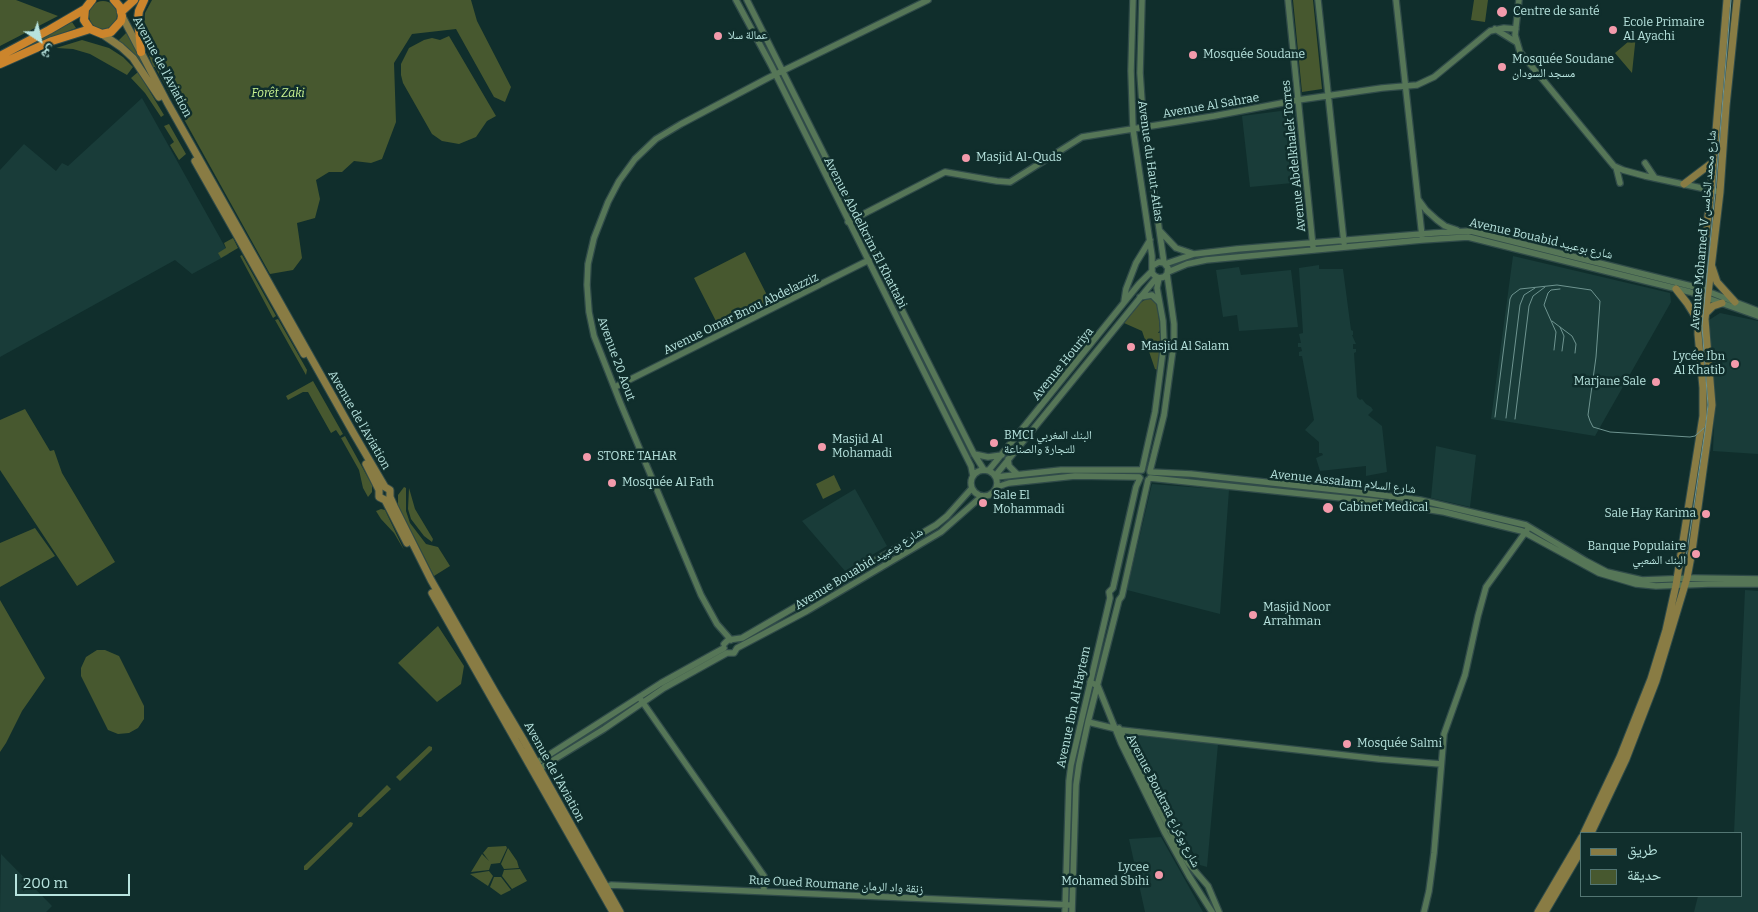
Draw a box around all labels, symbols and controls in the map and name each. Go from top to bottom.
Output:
marker: Centre de santé [1495,5,1509,19]
place label: Centre de santé [1513,5,1600,19]
street label: Avenue de l'Aviation [129,14,195,120]
north arrow [15,15,65,65]
place label: Ecole Primaire Al Ayachi [1623,16,1704,44]
marker: Ecole Primaire Al Ayachi [1607,24,1619,36]
place label: عمالة سلا [728,29,768,43]
marker: عمالة سلا [712,30,724,42]
text: ش [38,41,60,64]
place label: Mosquée Soudane [1203,48,1305,62]
marker: Mosquée Soudane [1187,49,1199,61]
place label: Mosquée Soudane مسجد السودان [1512,53,1614,81]
marker: Mosquée Soudane مسجد السودان [1496,61,1508,73]
street label: Avenue Abdelkhalek Torres [1279,79,1309,233]
park label: Forêt Zaki [251,87,305,101]
street label: Avenue Al Sahrae [1162,90,1260,122]
street label: Avenue du Haut-Atlas [1134,99,1166,223]
street label: Avenue Mohamed V شارع محمد الخامس [1688,130,1720,330]
place label: Masjid Al-Quds [976,151,1062,165]
marker: Masjid Al-Quds [960,152,972,164]
street label: Avenue Abdelkrim El Khattabi [821,155,909,311]
street label: Avenue Bouabid شارع بوعبيد [1468,215,1614,263]
street label: Avenue Omar Bnou Abdelazziz [661,270,821,358]
street label: Avenue 20 Aout [594,315,638,403]
street label: Avenue Houriya [1029,325,1097,403]
place label: Masjid Al Salam [1141,340,1229,354]
marker: Masjid Al Salam [1125,341,1137,353]
place label: Lycée Ibn Al Khatib [1673,350,1725,378]
marker: Lycée Ibn Al Khatib [1729,358,1741,370]
street label: Avenue de l'Aviation [325,368,393,472]
place label: Marjane Sale [1574,375,1646,389]
marker: Marjane Sale [1650,376,1662,388]
place label: BMCI البنك المغربي للتجارة والصناعة [1004,429,1092,457]
place label: Masjid Al Mohamadi [832,433,892,461]
marker: BMCI البنك المغربي للتجارة والصناعة [988,437,1000,449]
marker: Masjid Al Mohamadi [816,441,828,453]
place label: STORE TAHAR [597,450,677,464]
marker: STORE TAHAR [581,451,593,463]
street label: Avenue Assalam شارع السلام [1269,467,1417,497]
place label: Mosquée Al Fath [622,476,714,490]
marker: Mosquée Al Fath [606,477,618,489]
place label: Sale El Mohammadi [993,489,1065,517]
marker: Sale El Mohammadi [977,497,989,509]
marker: Cabinet Medical [1321,501,1335,515]
place label: Cabinet Medical [1339,501,1428,515]
place label: Sale Hay Karima [1605,507,1696,521]
marker: Sale Hay Karima [1700,508,1712,520]
street label: Avenue Bouabid شارع بوعبيد [792,525,926,613]
place label: Banque Populaire البنك الشعبي [1588,540,1686,568]
marker: Banque Populaire البنك الشعبي [1690,548,1702,560]
place label: Masjid Noor Arrahman [1263,601,1331,629]
marker: Masjid Noor Arrahman [1247,609,1259,621]
street label: Avenue Ibn Al Haytem [1054,645,1094,769]
street label: Avenue de l'Aviation [521,719,587,825]
street label: Avenue Boukraa شارع بوكراع [1123,732,1203,870]
place label: Mosquée Salmi [1357,737,1442,751]
marker: Mosquée Salmi [1341,738,1353,750]
legend [1580,832,1743,897]
text: طريق [1627,841,1658,859]
place label: Lycee Mohamed Sbihi [1061,861,1149,889]
scale bar [18,864,132,896]
text: حديقة [1627,866,1661,884]
marker: Lycee Mohamed Sbihi [1153,869,1165,881]
street label: Rue Oued Roumane زنقة واد الرمان [748,873,924,897]
text: 200 m [23,874,68,892]

